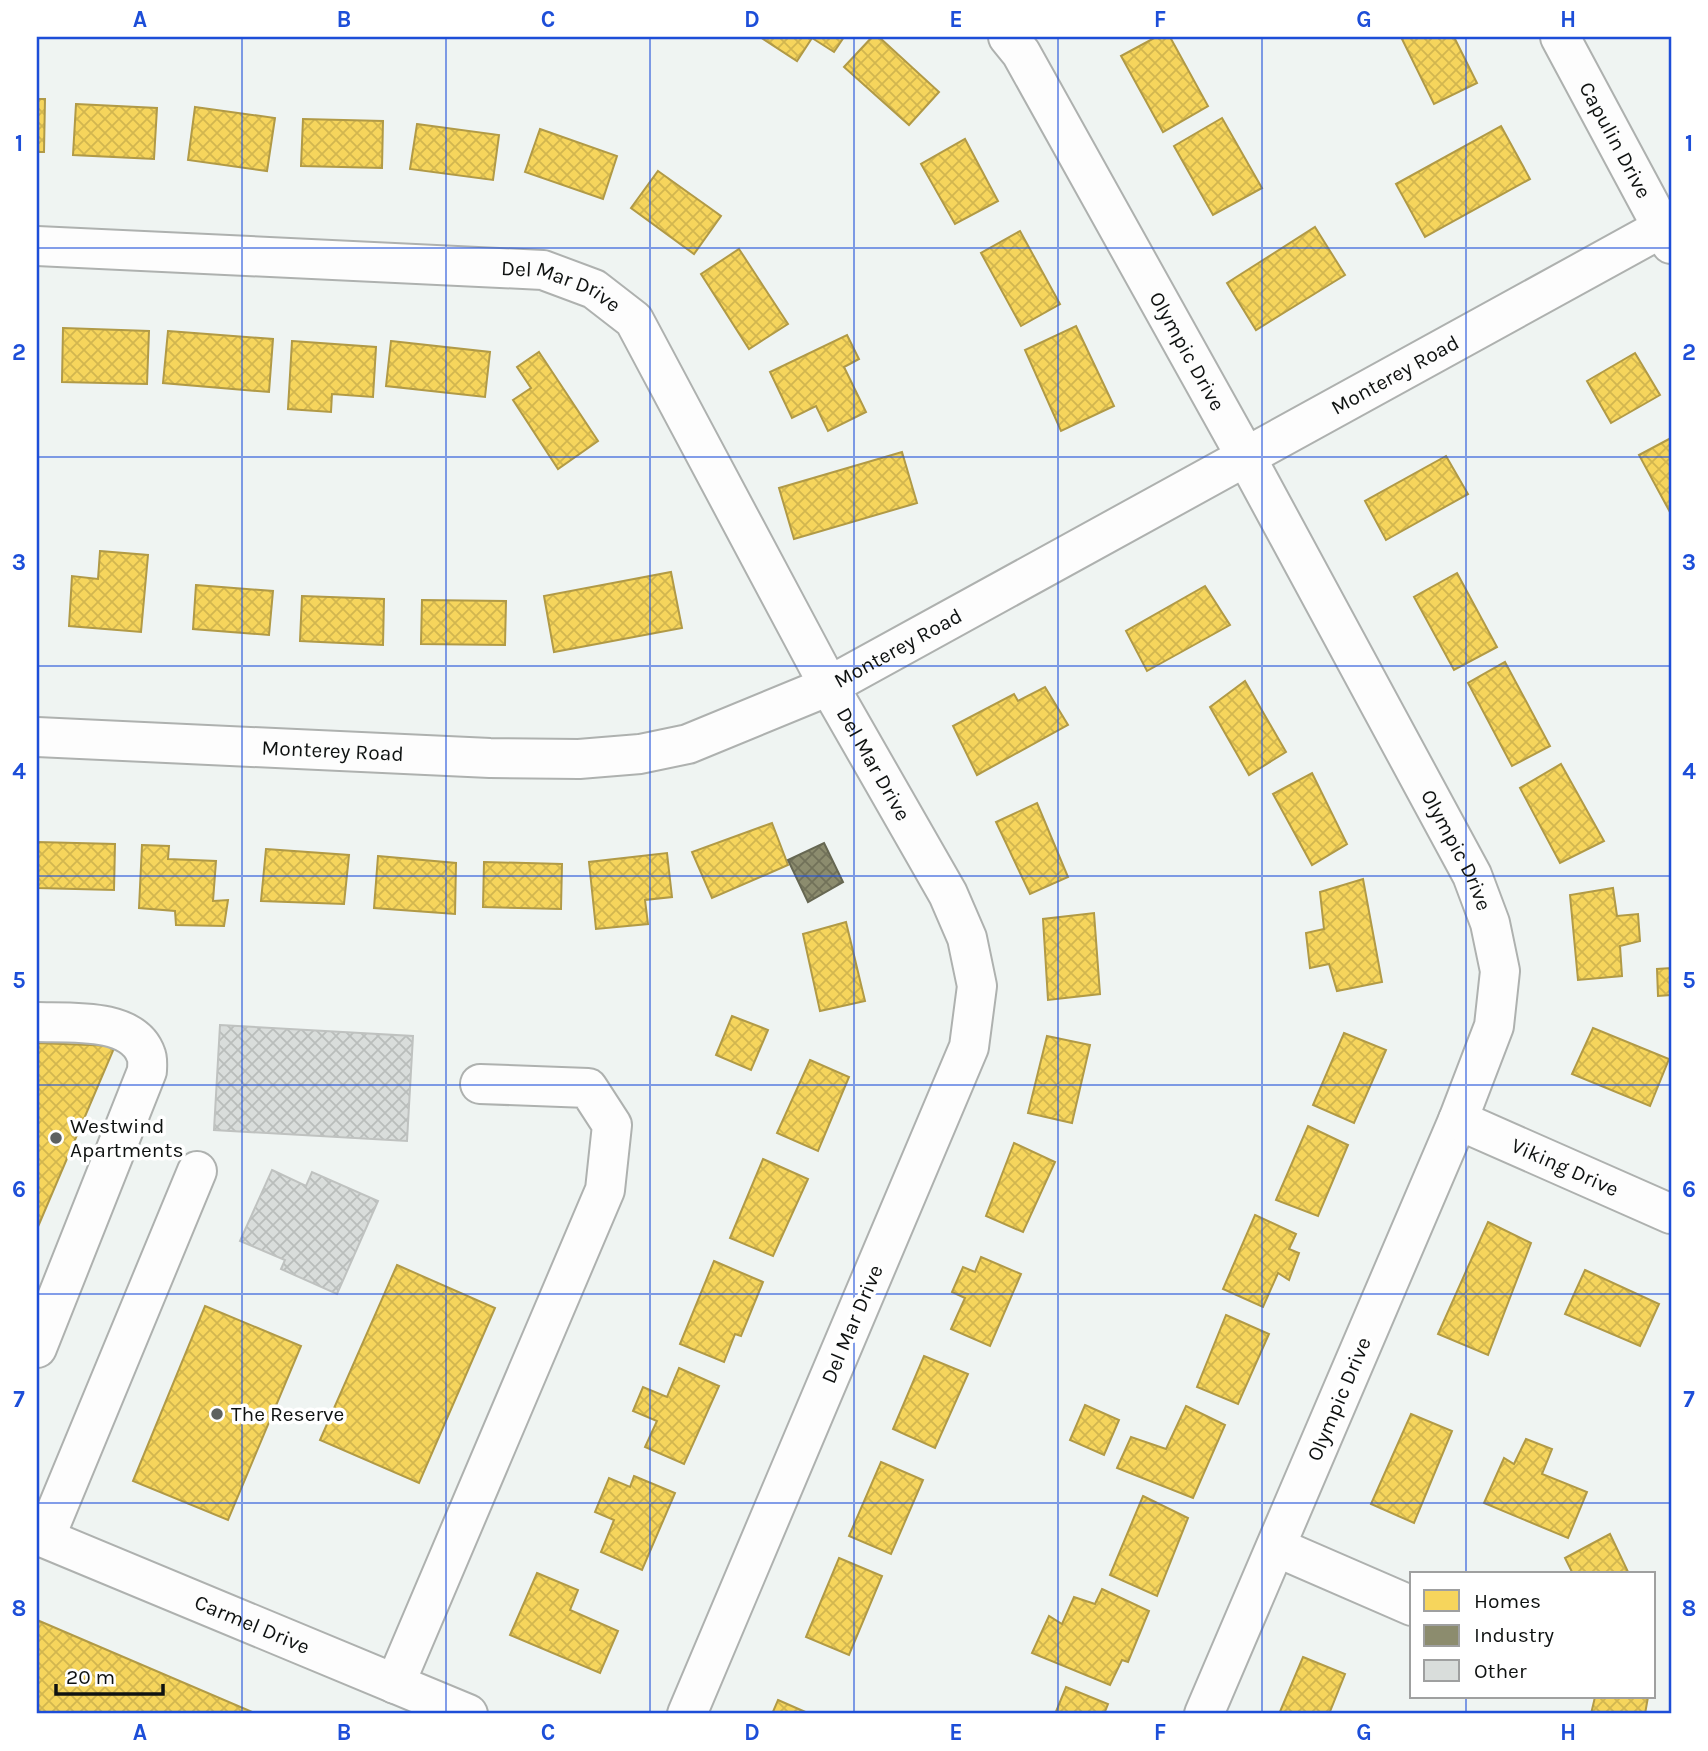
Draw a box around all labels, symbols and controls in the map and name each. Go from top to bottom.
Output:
text: A [133,6,147,33]
text: B [337,6,351,33]
text: C [541,6,555,33]
text: D [744,6,760,33]
text: E [949,6,963,33]
text: F [1154,6,1166,33]
text: G [1356,6,1372,33]
text: H [1560,6,1576,33]
street label: Capulin Drive [1574,78,1656,202]
text: 1 [15,130,23,157]
text: 1 [1685,130,1693,157]
street label: Del Mar Drive [501,256,625,317]
street label: Olympic Drive [1144,288,1230,415]
street label: Monterey Road [1327,330,1463,420]
text: 2 [12,339,26,366]
text: 2 [1682,339,1696,366]
text: 3 [12,549,26,576]
text: 3 [1682,549,1696,576]
street label: Monterey Road [830,603,966,693]
street label: Del Mar Drive [832,703,915,825]
street label: Monterey Road [261,735,404,766]
text: 4 [12,758,26,785]
text: 4 [1682,758,1696,785]
street label: Olympic Drive [1416,785,1496,914]
text: 5 [12,967,26,994]
text: 5 [1682,967,1696,994]
place label: Westwind Apartments [70,1114,183,1162]
marker: Westwind Apartments [48,1130,64,1146]
street label: Viking Drive [1508,1133,1622,1201]
text: 6 [12,1176,26,1203]
text: 6 [1682,1176,1696,1203]
street label: Del Mar Drive [816,1261,888,1387]
street label: Olympic Drive [1302,1333,1376,1465]
text: 7 [13,1386,25,1413]
text: 7 [1683,1386,1695,1413]
place label: The Reserve [231,1402,344,1426]
marker: The Reserve [209,1406,225,1422]
legend [1410,1572,1656,1698]
text: Homes [1474,1589,1541,1613]
street label: Carmel Drive [191,1590,313,1659]
text: 8 [12,1595,26,1622]
text: 8 [1682,1595,1696,1622]
text: Industry [1474,1623,1554,1647]
scale bar [56,1653,163,1697]
text: Other [1474,1659,1527,1683]
text: 20 m [66,1665,115,1689]
text: A [133,1719,147,1746]
text: B [337,1719,351,1746]
text: C [541,1719,555,1746]
text: D [744,1719,760,1746]
text: E [949,1719,963,1746]
text: F [1154,1719,1166,1746]
text: G [1356,1719,1372,1746]
text: H [1560,1719,1576,1746]

